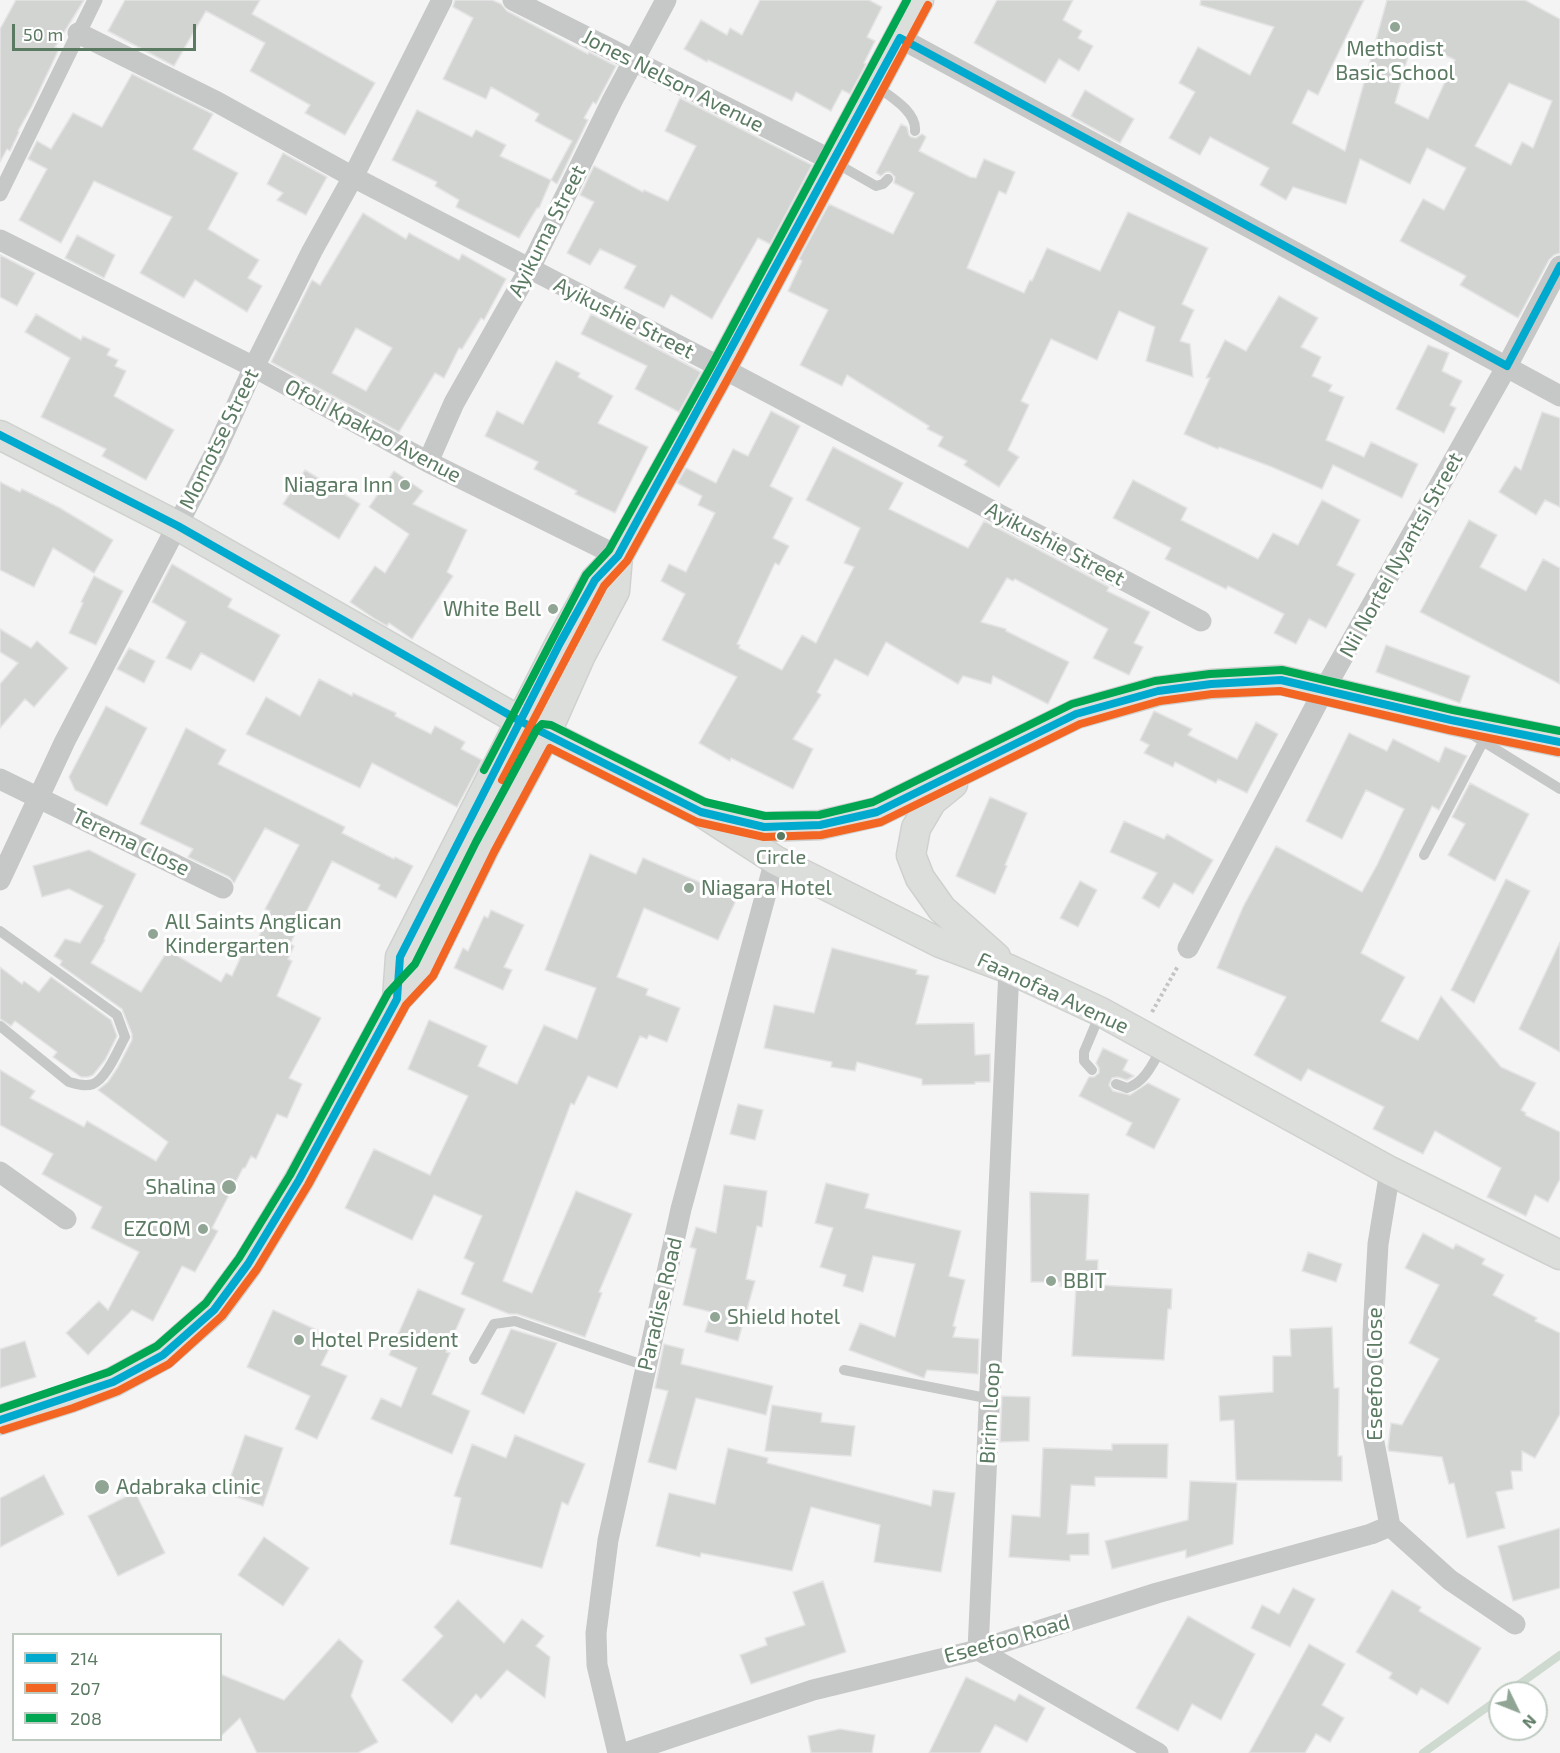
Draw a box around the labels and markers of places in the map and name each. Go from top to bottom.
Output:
marker: Methodist Basic School [1388,20,1402,34]
place label: Methodist Basic School [1335,36,1455,86]
place label: Niagara Inn [284,472,393,498]
marker: Niagara Inn [398,478,412,492]
place label: White Bell [443,596,541,622]
marker: White Bell [546,602,560,616]
marker: Circle [775,830,787,842]
place label: Circle [756,845,806,869]
place label: Niagara Hotel [701,875,832,901]
marker: Niagara Hotel [682,881,696,895]
place label: All Saints Anglican Kindergarten [165,909,342,959]
marker: All Saints Anglican Kindergarten [146,927,160,941]
place label: Shalina [145,1174,216,1200]
marker: Shalina [220,1178,238,1196]
place label: EZCOM [123,1216,191,1242]
marker: EZCOM [196,1222,210,1236]
place label: BBIT [1063,1268,1107,1294]
marker: BBIT [1044,1274,1058,1288]
place label: Shield hotel [727,1304,840,1330]
marker: Shield hotel [708,1310,722,1324]
place label: Hotel President [311,1327,458,1353]
marker: Hotel President [292,1333,306,1347]
place label: Adabraka clinic [116,1474,261,1500]
marker: Adabraka clinic [93,1478,111,1496]

